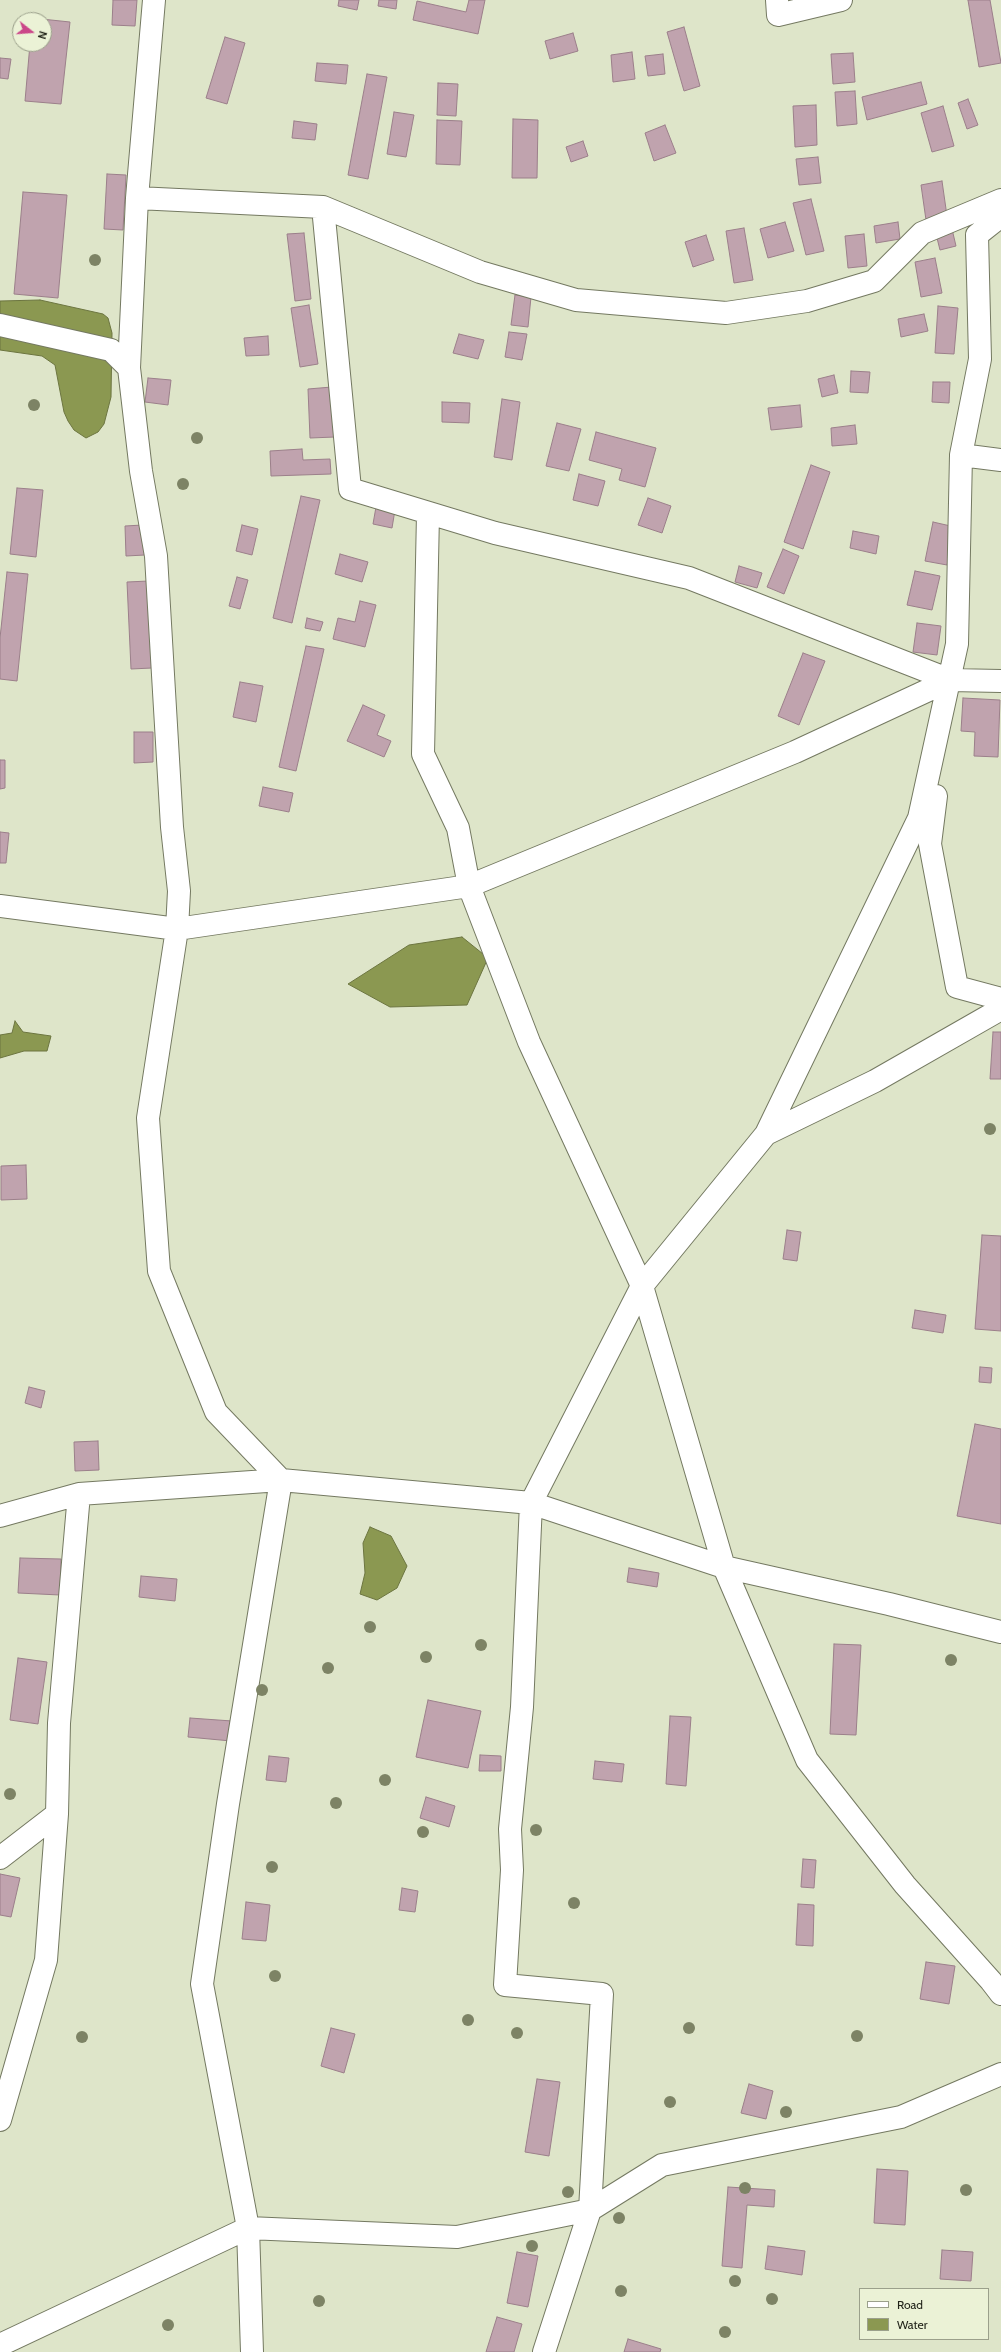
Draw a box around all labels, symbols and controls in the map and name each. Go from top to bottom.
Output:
north arrow [12,12,52,52]
text: N [35,29,50,41]
legend [859,2288,989,2340]
text: Road [897,2297,923,2312]
text: Water [897,2317,927,2332]

